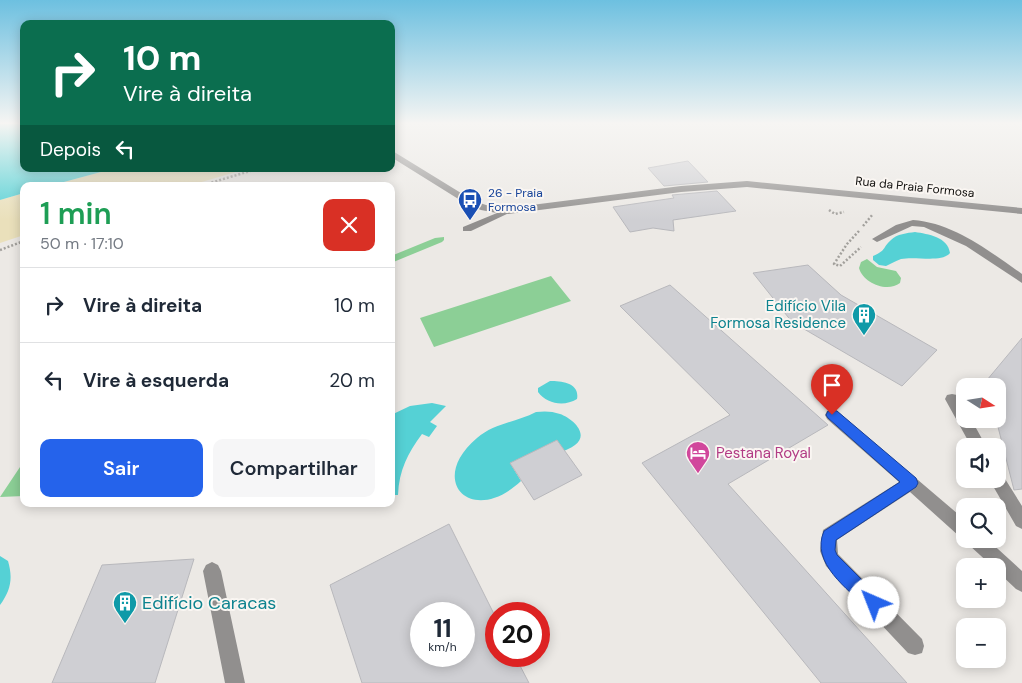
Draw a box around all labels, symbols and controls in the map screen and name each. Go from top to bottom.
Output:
text: 10 m [123,35,202,81]
icon: right [40,40,105,105]
text: Vire à direita [123,79,252,108]
icon: left [111,135,139,163]
text: Depois [40,137,101,162]
street label: Rua da Praia Formosa [855,173,975,201]
place label: 26 - Praia Formosa [488,185,543,215]
bus stop icon: 26 - Praia Formosa [457,187,483,221]
text: 1 min [40,194,112,233]
button: close [323,199,375,251]
text: 50 m · 17:10 [40,233,124,254]
icon: right [40,291,68,319]
text: Vire à direita [83,293,202,318]
text: 10 m [334,293,375,318]
place label: Edifício Vila Formosa Residence [710,296,846,333]
building icon: Edifício Vila Formosa Residence [851,302,877,336]
pin [811,364,853,415]
icon: left [40,366,68,394]
text: Vire à esquerda [83,368,229,393]
text: 20 m [329,368,375,393]
icon: arrive [818,371,846,399]
north arrow [956,378,1006,428]
map controls [956,378,1006,668]
button: sound [956,438,1006,488]
button: Sair [40,439,203,497]
button: Compartilhar [213,439,375,497]
hotel icon: Pestana Royal [685,440,711,474]
place label: Pestana Royal [716,443,811,463]
button: search [956,498,1006,548]
button: + [956,558,1006,608]
position arrow [847,576,899,628]
building icon: Edifício Caracas [112,590,138,624]
place label: Edifício Caracas [142,591,276,615]
speed limit sign: 20 [485,602,550,667]
text: 11 [433,612,452,645]
button: − [956,618,1006,668]
text: km/h [428,639,457,655]

